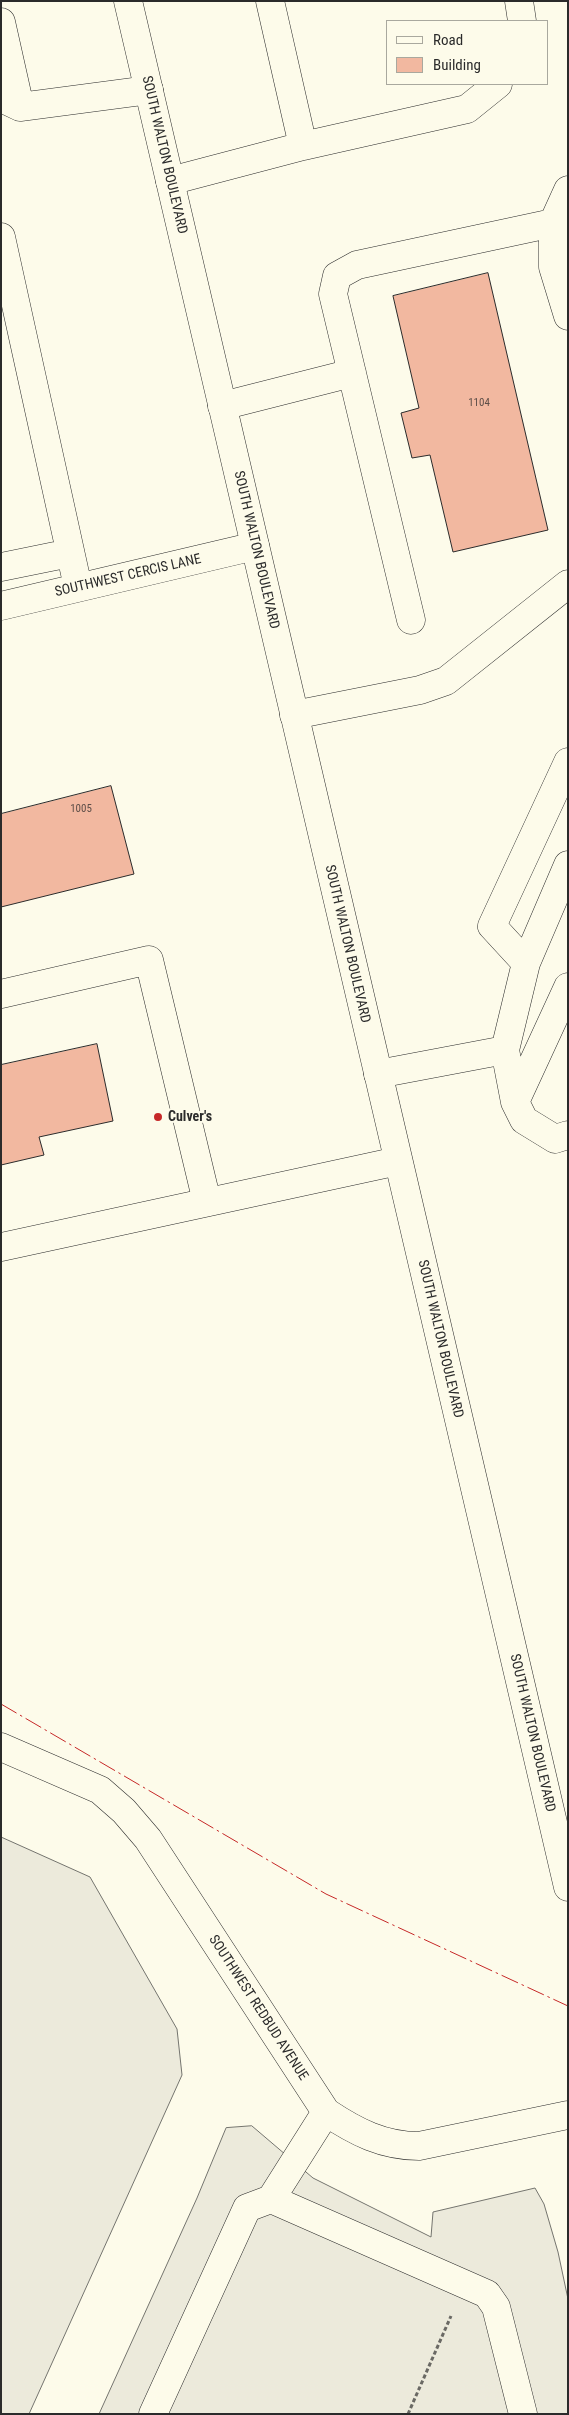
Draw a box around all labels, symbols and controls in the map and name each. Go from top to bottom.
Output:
legend [386,20,549,85]
text: Road [433,31,463,49]
text: Building [433,56,481,74]
street label: SOUTH WALTON BOULEVARD [138,74,190,236]
house number: 1104 [468,396,490,410]
street label: SOUTH WALTON BOULEVARD [230,469,282,631]
street label: SOUTHWEST CERCIS LANE [53,551,203,601]
house number: 1005 [70,802,92,816]
street label: SOUTH WALTON BOULEVARD [321,863,373,1025]
place label: Culver's [168,1109,212,1125]
marker: Culver's [152,1111,164,1123]
street label: SOUTH WALTON BOULEVARD [414,1258,466,1420]
street label: SOUTH WALTON BOULEVARD [506,1652,558,1814]
street label: SOUTHWEST REDBUD AVENUE [205,1932,311,2084]

